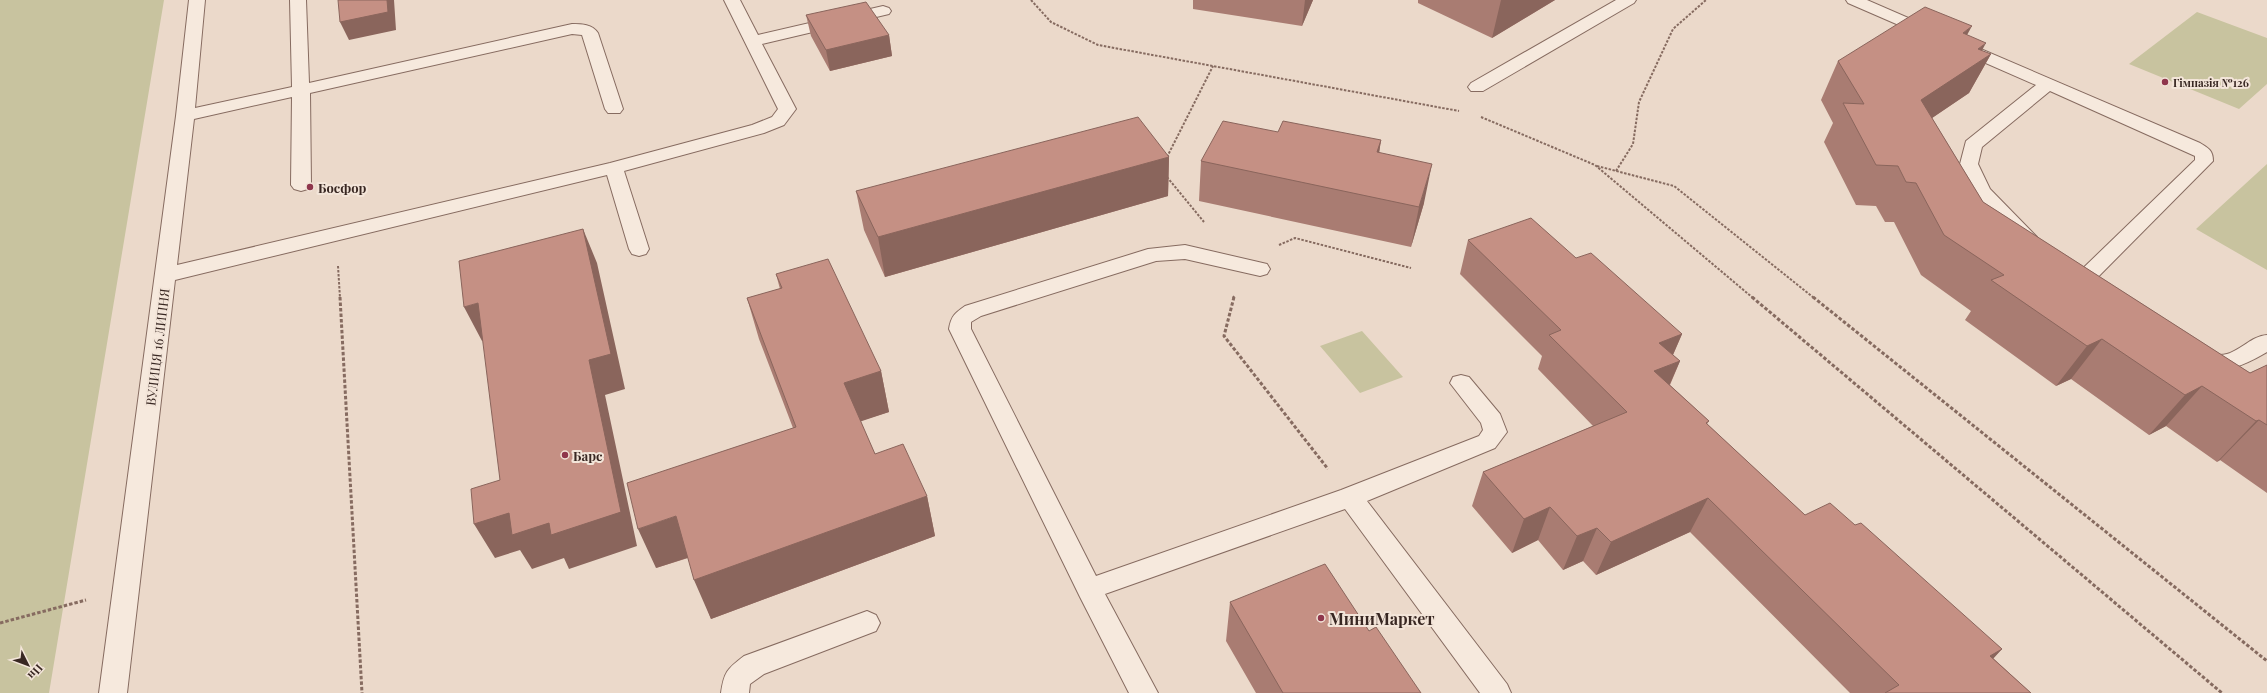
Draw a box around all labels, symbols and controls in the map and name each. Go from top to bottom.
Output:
place label: Гімназія №126 [2173,75,2249,90]
marker: Гімназія №126 [2160,77,2170,87]
place label: Босфор [318,179,367,196]
marker: Босфор [305,182,315,192]
street label: ВУЛИЦЯ 16 ЛИПНЯ [141,287,173,407]
place label: Барс [573,447,603,464]
marker: Барс [560,450,570,460]
place label: МиниМаркет [1329,608,1435,629]
marker: МиниМаркет [1316,613,1326,623]
north arrow [8,645,48,685]
text: Пн [25,661,47,683]

